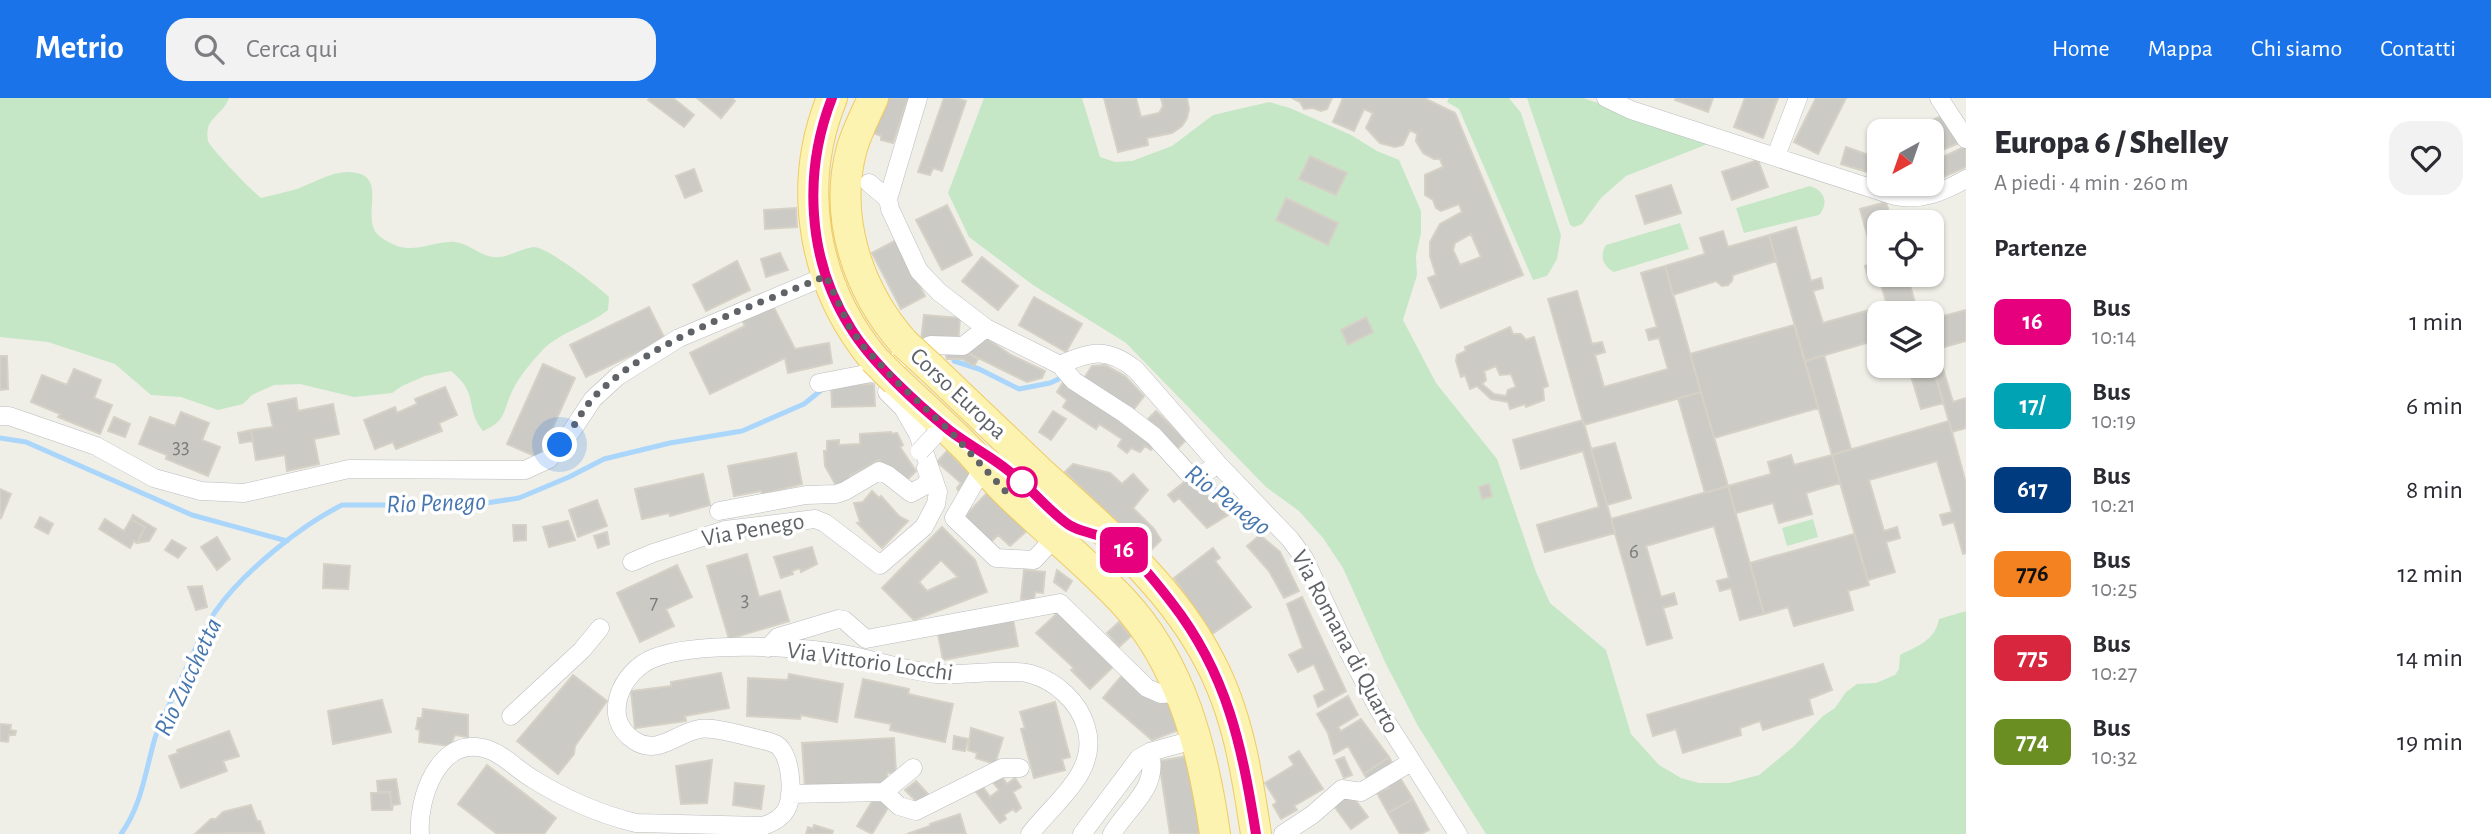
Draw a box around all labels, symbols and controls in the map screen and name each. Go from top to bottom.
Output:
search box [166,18,656,81]
icon: search [190,30,228,68]
text: Metrio [35,32,124,65]
text: Cerca qui [246,36,338,62]
text: Home [2052,37,2110,61]
text: Mappa [2148,37,2213,61]
text: Chi siamo [2251,37,2342,61]
text: Contatti [2380,37,2456,61]
north arrow [1867,119,1944,196]
map controls [1867,119,1944,378]
button: heart [2389,121,2463,195]
text: Europa 6 / Shelley [1994,127,2228,160]
text: A piedi · 4 min · 260 m [1994,172,2188,195]
button: locate [1867,210,1944,287]
text: Partenze [1994,235,2087,261]
text: Bus [2092,295,2131,321]
button: layers [1867,301,1944,378]
text: 1 min [2409,309,2463,335]
text: 16 [2022,310,2043,334]
text: 10:14 [2092,326,2136,349]
street label: Corso Europa [905,344,1011,444]
text: Bus [2092,379,2131,405]
text: 6 min [2406,393,2463,419]
text: 17/ [2020,394,2045,418]
text: 10:19 [2092,410,2136,433]
your location [542,427,577,462]
house number: 33 [172,436,190,457]
water label: Rio Penego [1180,460,1276,540]
text: Bus [2092,463,2131,489]
unlabelled marker [1007,467,1037,497]
text: 8 min [2406,477,2463,503]
text: 617 [2017,478,2048,502]
water label: Rio Penego [386,488,486,518]
text: 10:21 [2092,494,2136,517]
street label: Via Penego [700,509,806,551]
line badge: 16 [1092,527,1156,573]
text: 16 [1114,538,1134,562]
house number: 6 [1629,541,1639,562]
street label: Via Romana di Quarto [1287,547,1403,737]
text: Bus [2092,547,2131,573]
text: 12 min [2397,561,2463,587]
text: 776 [2016,562,2049,586]
text: 10:25 [2092,578,2137,601]
house number: 3 [741,589,749,610]
house number: 7 [650,592,659,613]
water label: Rio Zucchetta [149,614,227,740]
text: Bus [2092,631,2131,657]
street label: Via Vittorio Locchi [785,638,955,686]
text: 14 min [2397,645,2463,671]
text: 775 [2017,646,2048,670]
text: 10:27 [2092,662,2137,685]
text: Bus [2092,715,2131,741]
text: 19 min [2397,729,2463,755]
text: 774 [2016,730,2049,754]
text: 10:32 [2092,746,2137,769]

